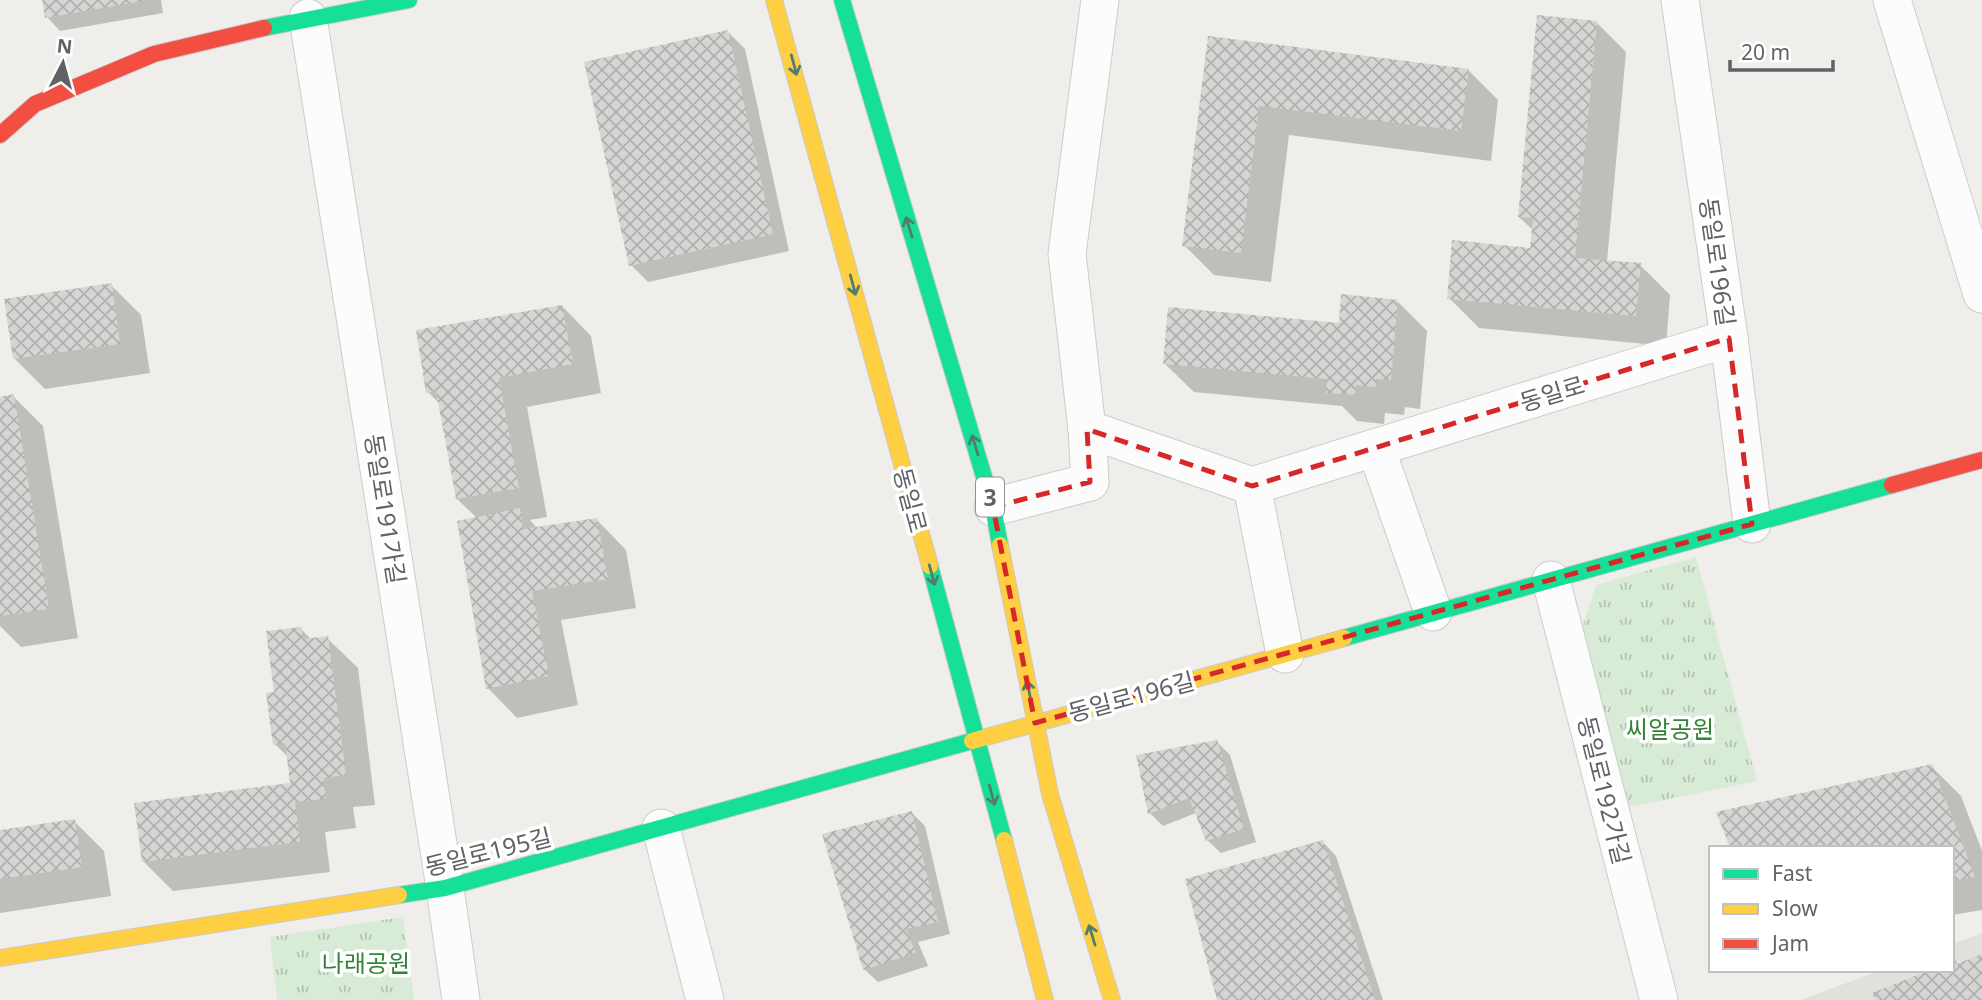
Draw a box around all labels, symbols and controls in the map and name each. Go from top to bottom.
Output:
north arrow [28,28,98,98]
scale bar [1730,28,1833,72]
text: N [56,32,74,60]
text: 20 m [1741,38,1790,66]
one-way arrow [788,54,801,76]
street label: 동일로196길 [1693,196,1743,328]
one-way arrow [902,216,915,238]
one-way arrow [847,273,860,296]
street label: 동일로 [1515,368,1589,418]
street label: 동일로191가길 [358,432,414,586]
one-way arrow [967,434,980,456]
street label: 동일로 [886,464,936,536]
road number: 3 [976,477,1004,516]
one-way arrow [926,564,939,586]
street label: 동일로196길 [1064,663,1198,729]
one-way arrow [1021,680,1035,703]
street label: 동일로192가길 [1571,712,1639,868]
park label: 씨알공원 [1626,712,1714,745]
one-way arrow [986,783,999,806]
street label: 동일로195길 [421,819,555,883]
legend [1709,846,1954,972]
text: Fast [1772,859,1813,887]
text: Slow [1772,894,1818,922]
one-way arrow [1085,924,1098,946]
text: Jam [1770,929,1809,957]
park label: 나래공원 [322,946,410,979]

